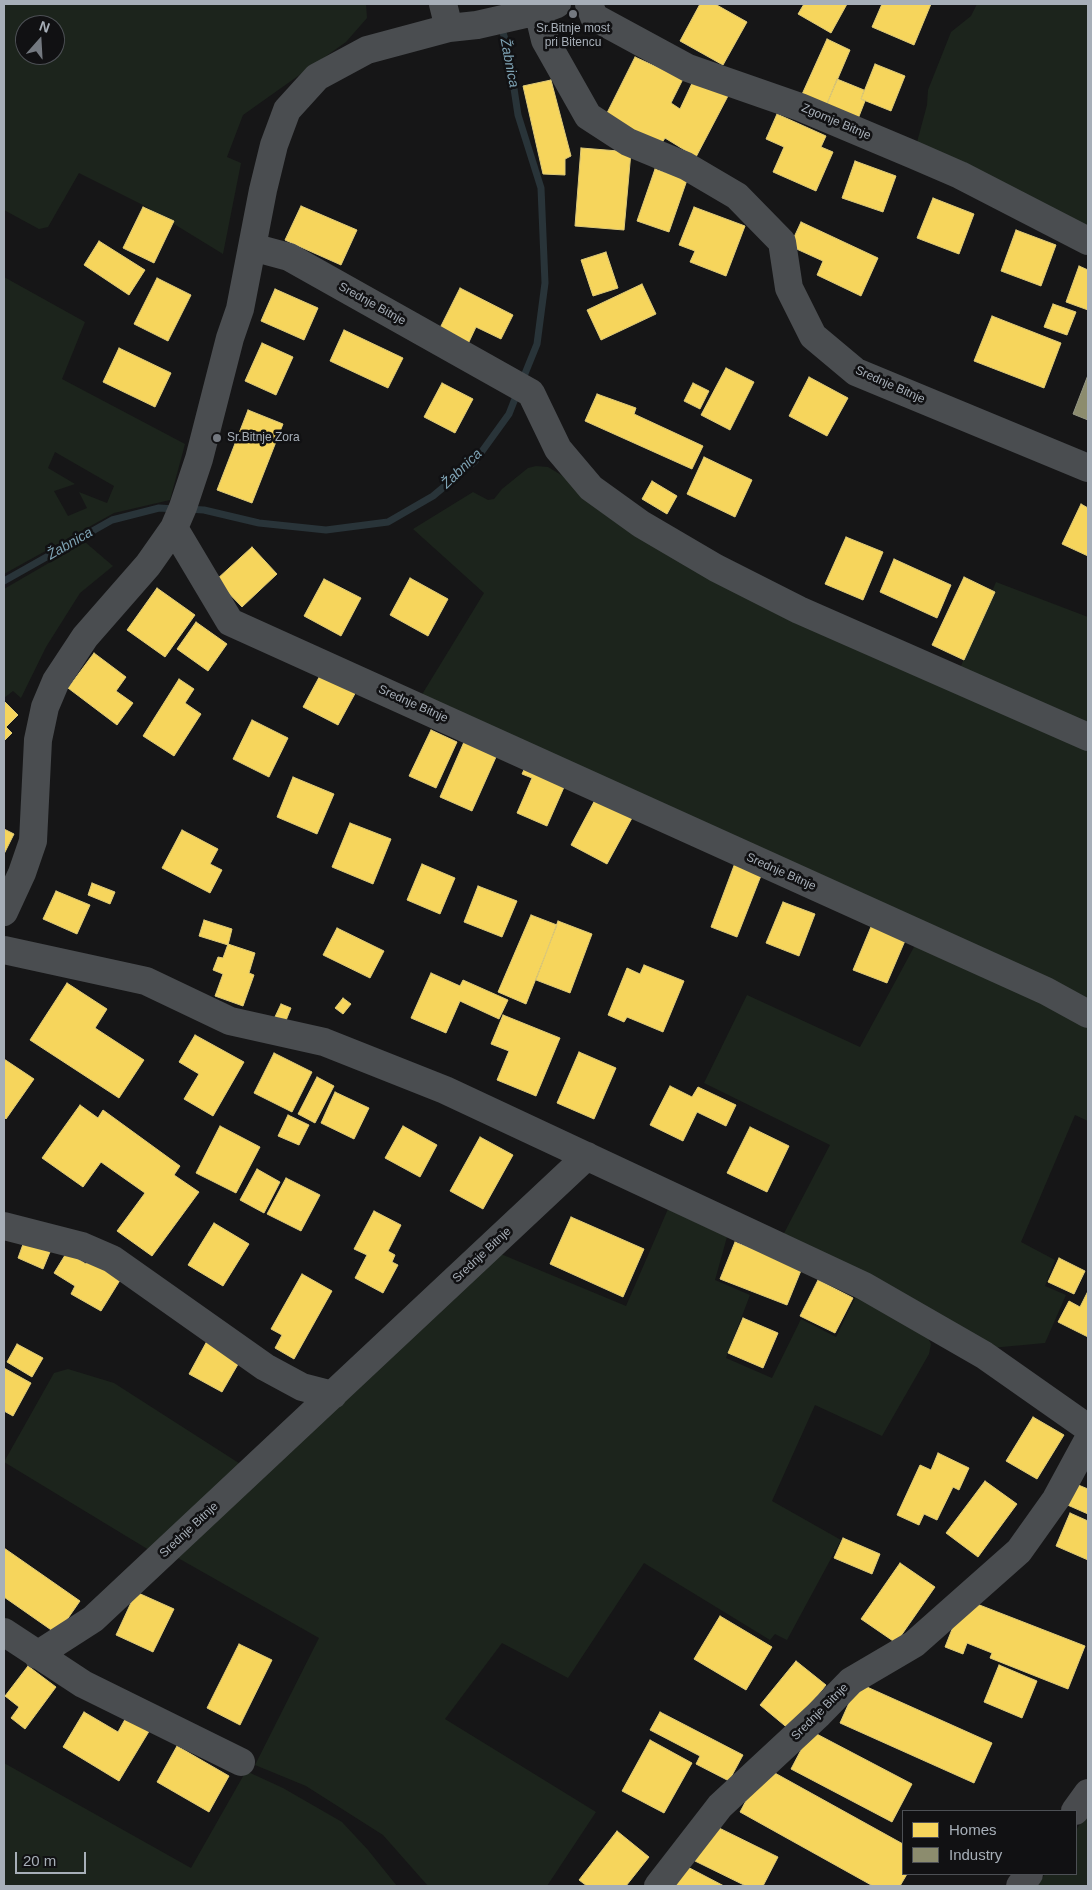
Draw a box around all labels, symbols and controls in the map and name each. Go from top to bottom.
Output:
marker: Sr.Bitnje most pri Bitencu [567,8,579,20]
north arrow [15,15,65,65]
text: N [37,18,52,36]
place label: Sr.Bitnje most pri Bitencu [536,22,610,50]
water label: Žabnica [496,37,522,89]
street label: Zgornje Bitnje [799,101,873,143]
street label: Srednje Bitnje [336,280,408,328]
street label: Srednje Bitnje [853,363,927,407]
place label: Sr.Bitnje Zora [227,431,300,445]
marker: Sr.Bitnje Zora [211,432,223,444]
water label: Žabnica [438,446,486,492]
water label: Žabnica [44,524,96,564]
street label: Srednje Bitnje [376,682,450,726]
street label: Srednje Bitnje [744,850,818,894]
street label: Srednje Bitnje [450,1224,514,1286]
street label: Srednje Bitnje [157,1499,221,1561]
street label: Srednje Bitnje [788,1680,852,1744]
legend [902,1810,1077,1875]
text: Homes [949,1821,997,1838]
scale bar [18,1842,89,1874]
text: Industry [949,1846,1002,1863]
text: 20 m [23,1852,56,1869]

